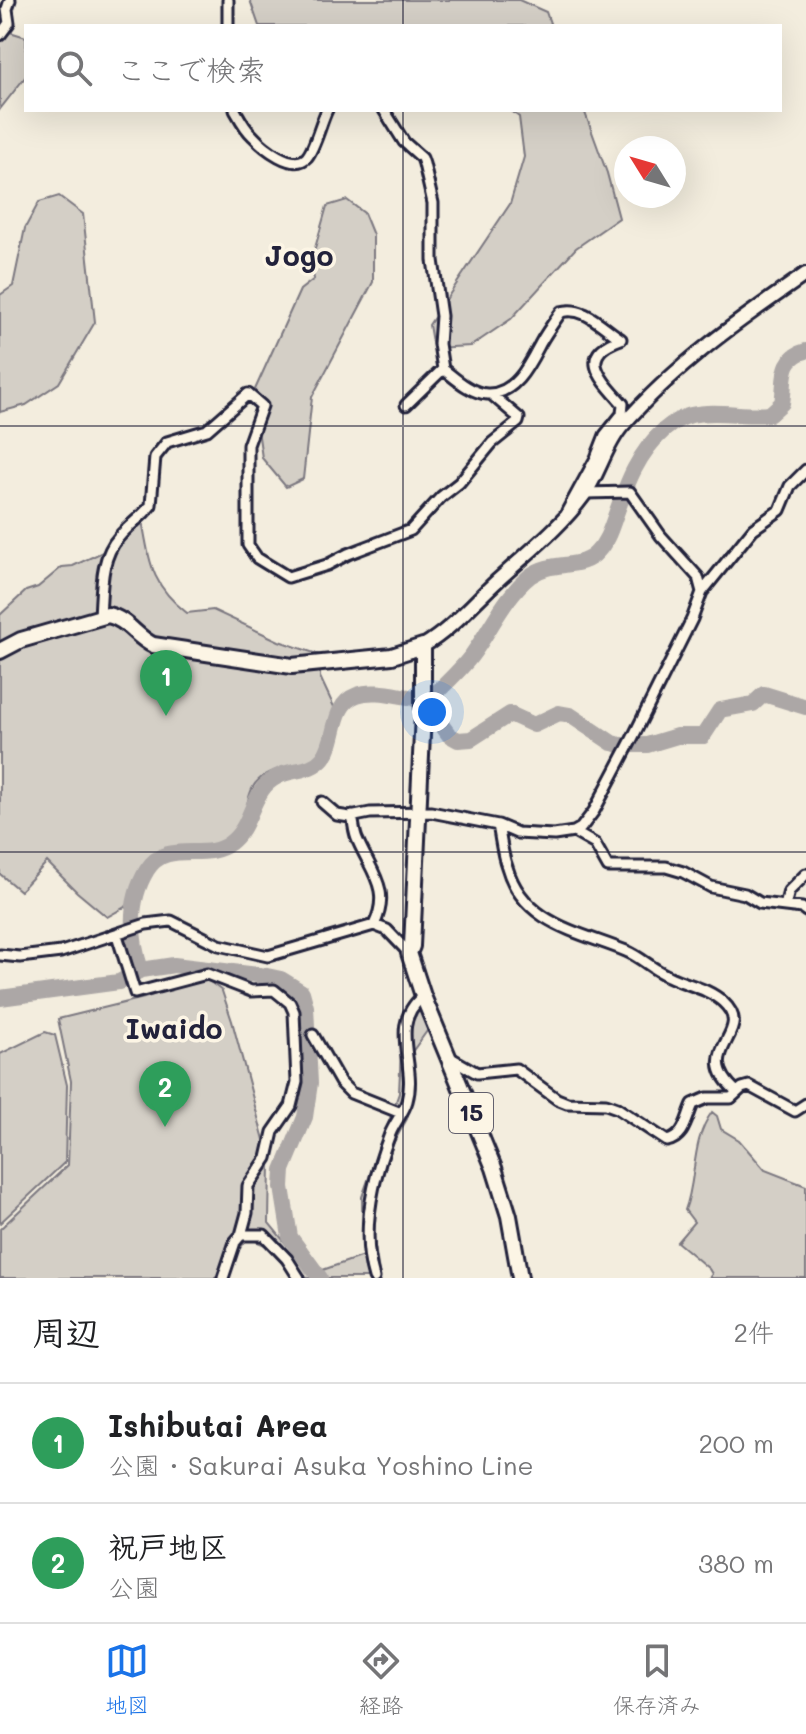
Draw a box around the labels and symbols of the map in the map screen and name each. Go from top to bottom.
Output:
north arrow [614,136,686,208]
district label: Jogo [264,237,334,273]
pin: 1 [140,650,192,716]
your location [412,692,452,732]
district label: Iwaido [125,1010,223,1046]
pin: 2 [139,1061,191,1127]
road number: 15 [449,1093,493,1133]

